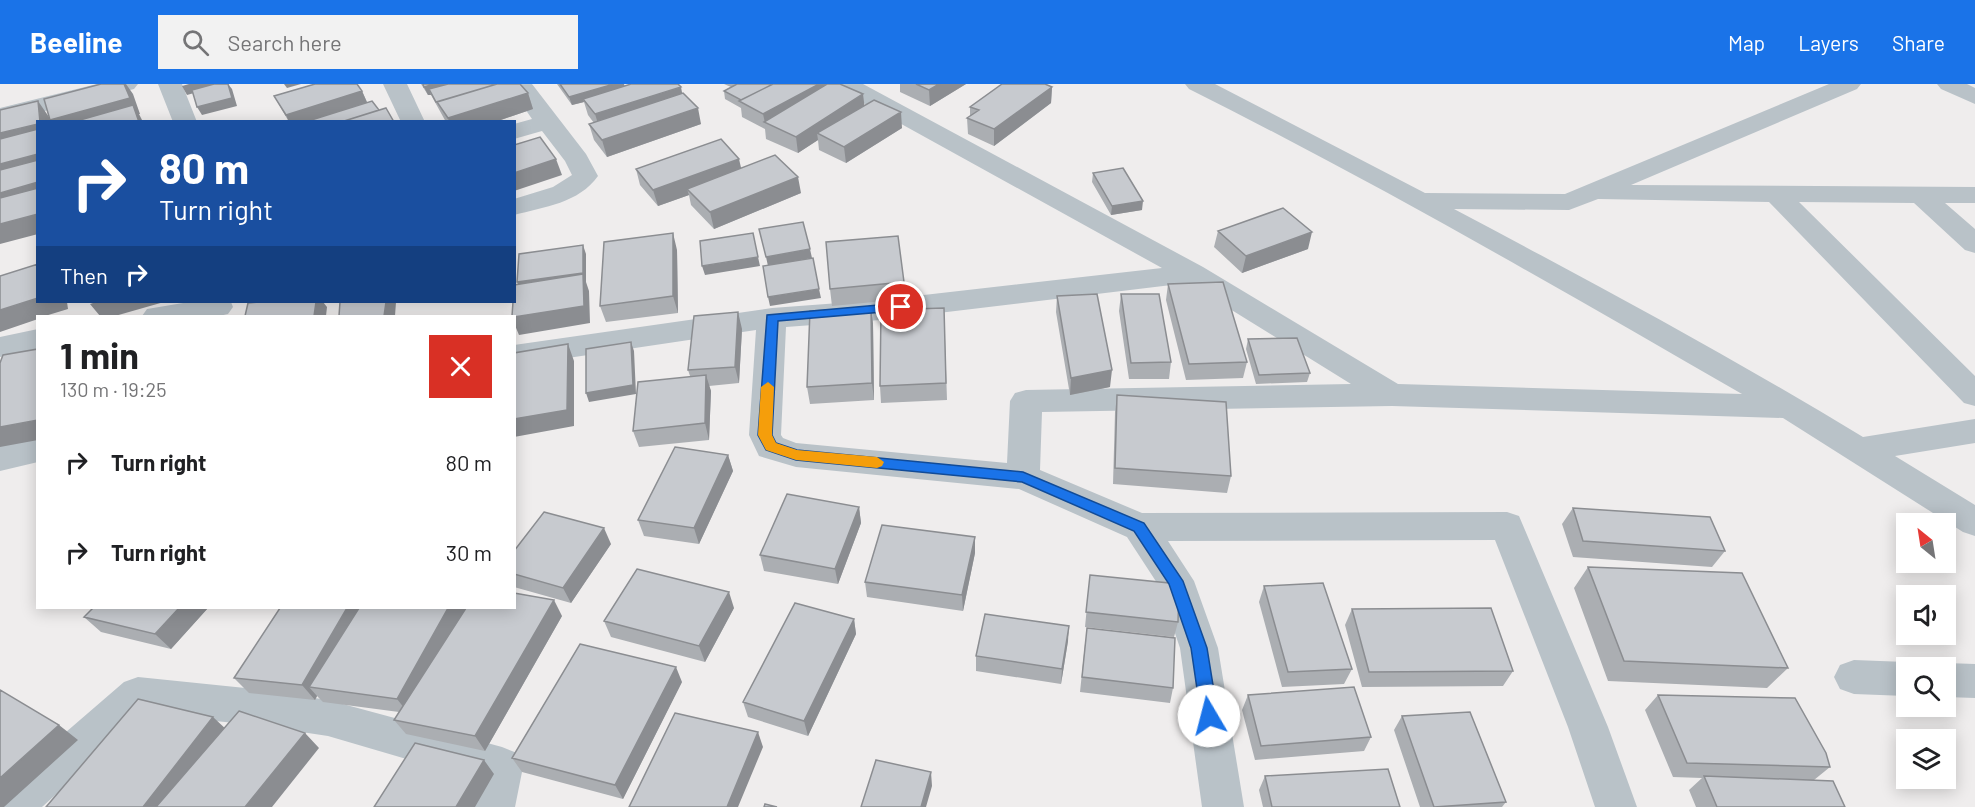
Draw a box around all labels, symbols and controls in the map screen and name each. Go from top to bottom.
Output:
search box [158,15,578,69]
text: Beeline [30,25,122,59]
icon: search [179,26,212,59]
text: Search here [227,29,342,55]
text: Map [1728,30,1765,55]
text: Layers [1798,30,1859,55]
text: Share [1892,30,1945,55]
text: 80 m [159,142,249,192]
icon: right [60,144,138,222]
text: Turn right [159,193,273,225]
icon: right [120,258,153,291]
text: Then [60,262,108,288]
pin [875,281,926,332]
icon: arrive [884,290,917,323]
text: 1 min [60,333,139,376]
button: close [429,335,492,398]
text: 130 m · 19:25 [60,377,167,401]
icon: right [60,446,93,479]
text: Turn right [111,449,206,475]
text: 80 m [446,449,492,475]
north arrow [1896,513,1956,573]
map controls [1896,513,1956,789]
icon: right [60,536,93,569]
text: Turn right [111,539,206,565]
text: 30 m [446,539,492,565]
button: sound [1896,585,1956,645]
button: search [1896,657,1956,717]
position arrow [1177,684,1241,748]
button: layers [1896,729,1956,789]

